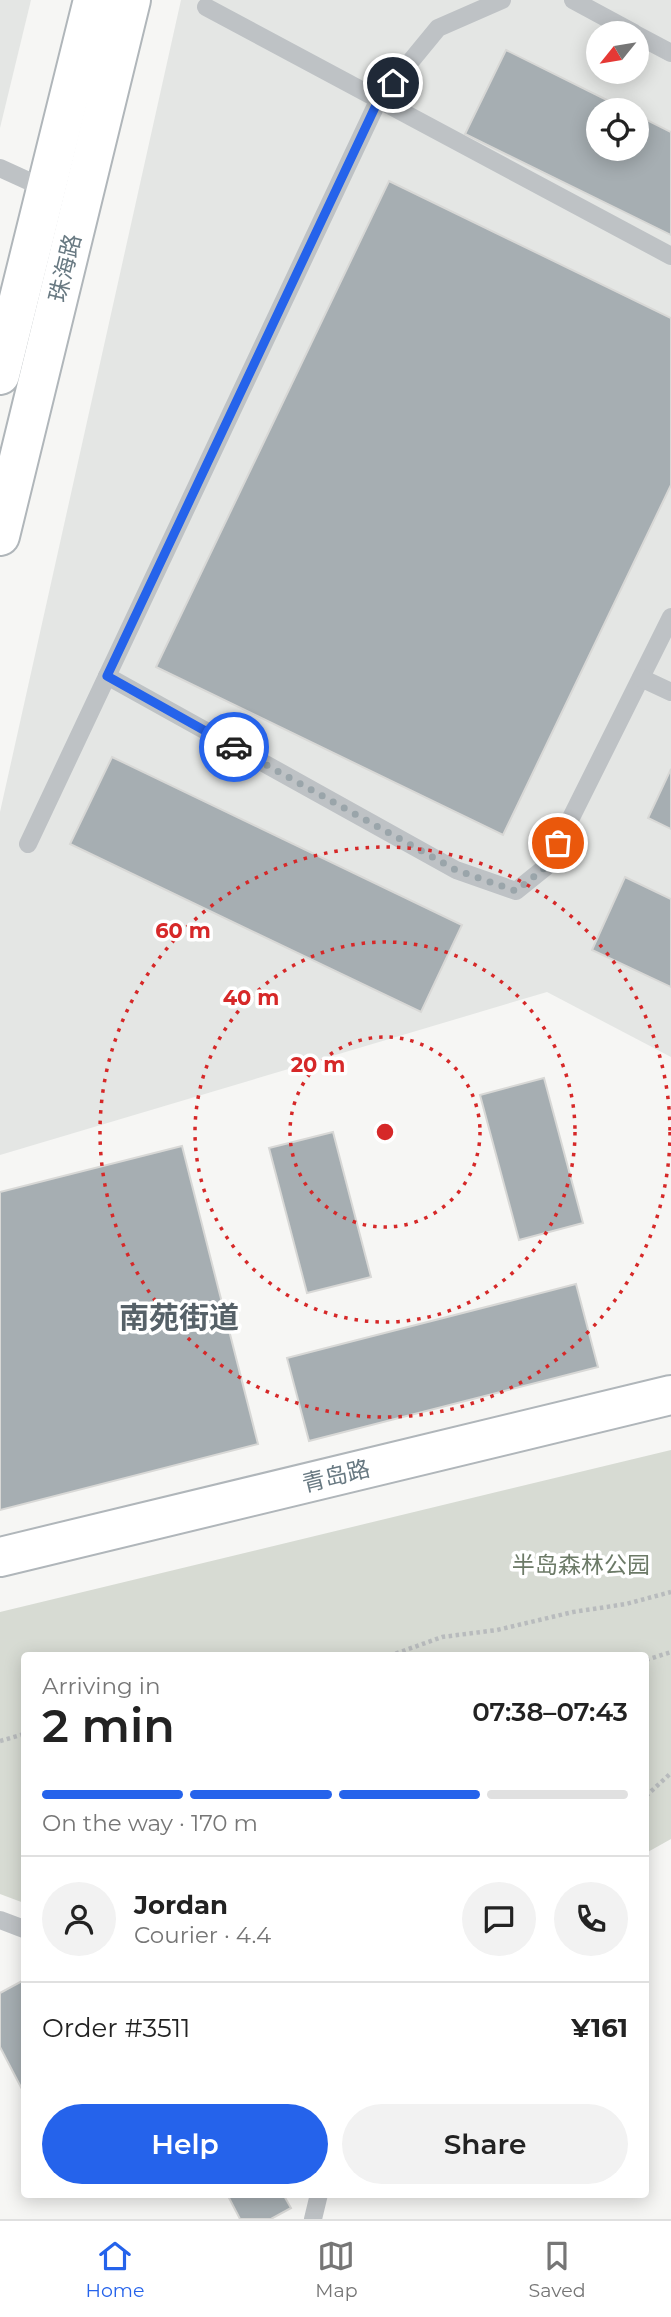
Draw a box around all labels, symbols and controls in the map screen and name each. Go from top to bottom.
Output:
north arrow [586,21,649,84]
map controls [586,21,649,161]
pin [363,53,423,113]
icon: home [374,64,412,102]
button: locate [586,98,649,161]
street label: 珠海路 [43,231,87,305]
courier [199,712,269,782]
icon: car [215,728,253,766]
pin [528,813,588,873]
icon: bag [539,824,577,862]
text: 60 m [155,918,211,943]
text: 40 m [223,985,279,1010]
text: 20 m [291,1052,345,1077]
centre of rings [373,1120,397,1144]
district label: 南苑街道 [119,1299,239,1336]
street label: 青岛路 [299,1454,373,1498]
park label: 半岛森林公园 [512,1551,650,1579]
text: Arriving in [42,1672,161,1700]
text: 07:38–07:43 [472,1696,628,1728]
text: 2 min [42,1697,175,1754]
text: On the way · 170 m [42,1809,258,1837]
button: person [42,1882,116,1956]
button: chat [462,1882,536,1956]
button: phone [554,1882,628,1956]
text: Jordan [134,1889,228,1921]
text: Courier · 4.4 [134,1921,271,1949]
text: Order #3511 [42,2012,190,2044]
text: ¥161 [571,2012,628,2044]
button: Help [42,2104,328,2184]
button: Share [342,2104,628,2184]
tab: Home [85,2237,144,2302]
tab: Map [315,2237,358,2302]
tab: Saved [528,2237,586,2302]

